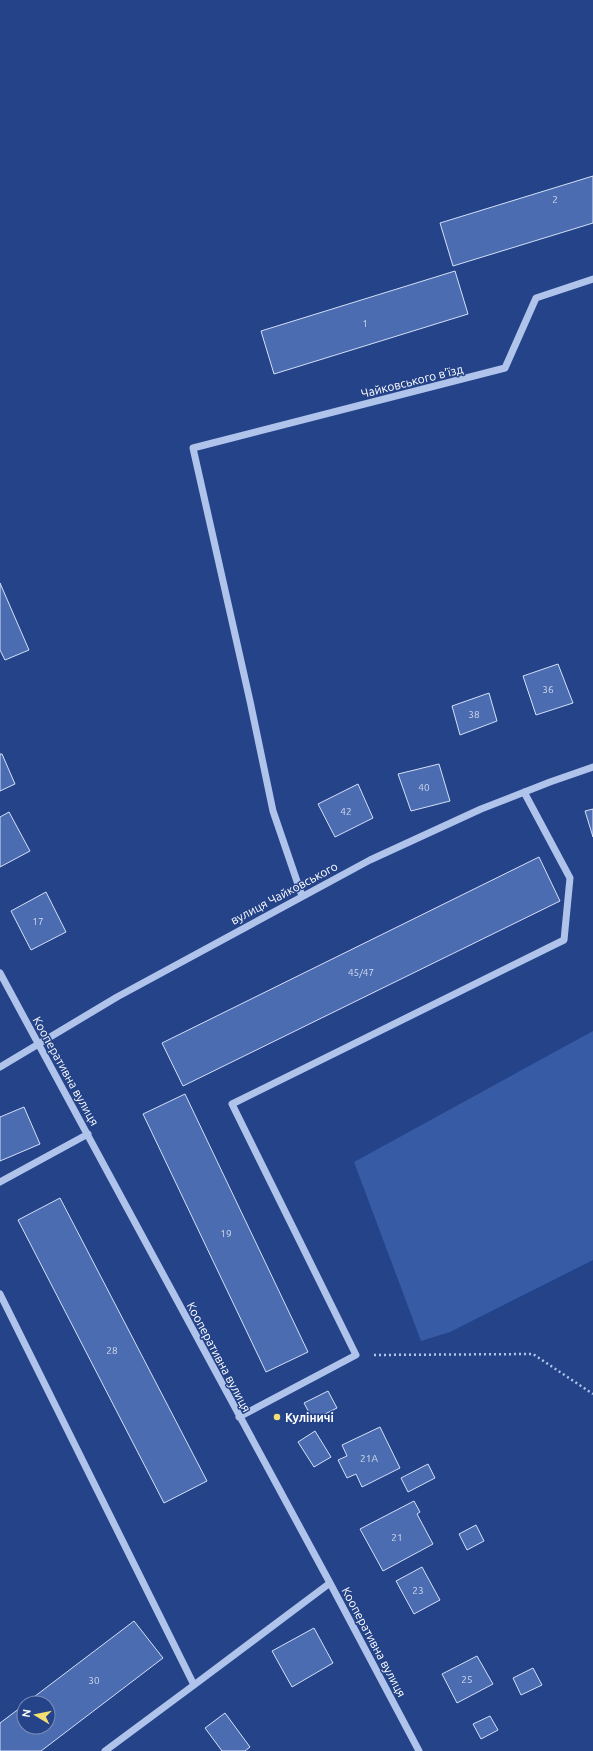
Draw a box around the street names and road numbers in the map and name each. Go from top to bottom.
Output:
street label: Чайковського в’їзд [360,362,464,400]
street label: вулиця Чайковського [228,859,340,927]
street label: Кооперативна вулиця [31,1014,101,1128]
street label: Кооперативна вулиця [184,1300,254,1414]
street label: Кооперативна вулиця [339,1585,409,1699]

